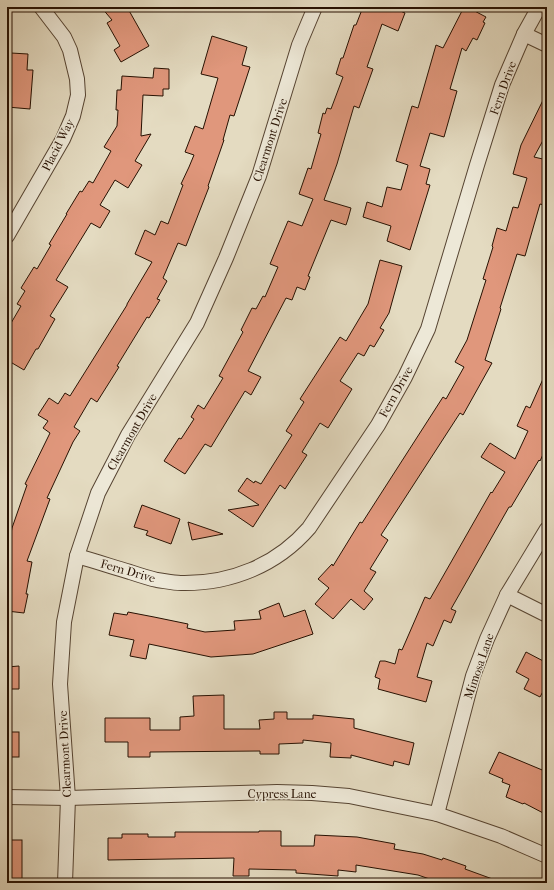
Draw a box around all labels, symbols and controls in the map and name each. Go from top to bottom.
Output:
street label: Fern Drive [487,59,519,117]
street label: Clearmont Drive [250,96,290,183]
street label: Placid Way [39,116,77,173]
street label: Fern Drive [376,364,416,420]
street label: Clearmont Drive [104,391,160,473]
street label: Fern Drive [99,557,157,586]
street label: Mimosa Lane [461,631,497,701]
street label: Clearmont Drive [56,710,74,798]
street label: Cypress Lane [248,787,317,801]

